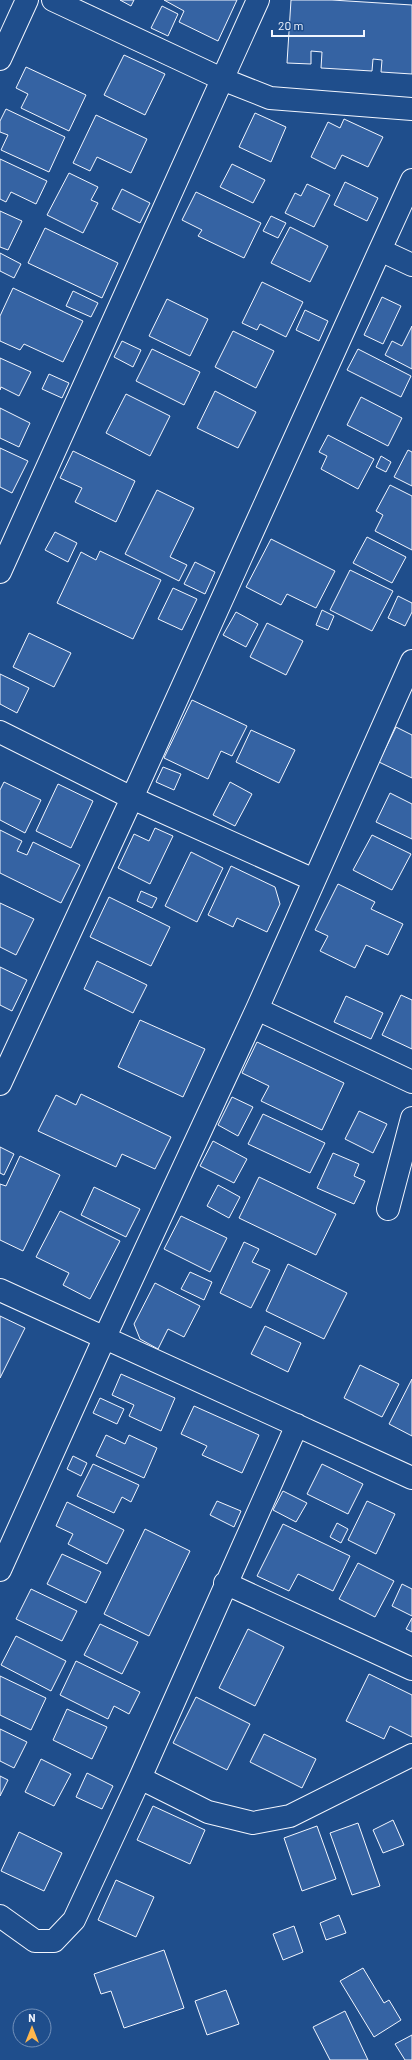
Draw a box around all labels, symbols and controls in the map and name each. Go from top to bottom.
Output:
scale bar [272,12,364,38]
text: 20 m [278,18,304,32]
north arrow [12,2008,52,2048]
text: N [28,2011,36,2024]

